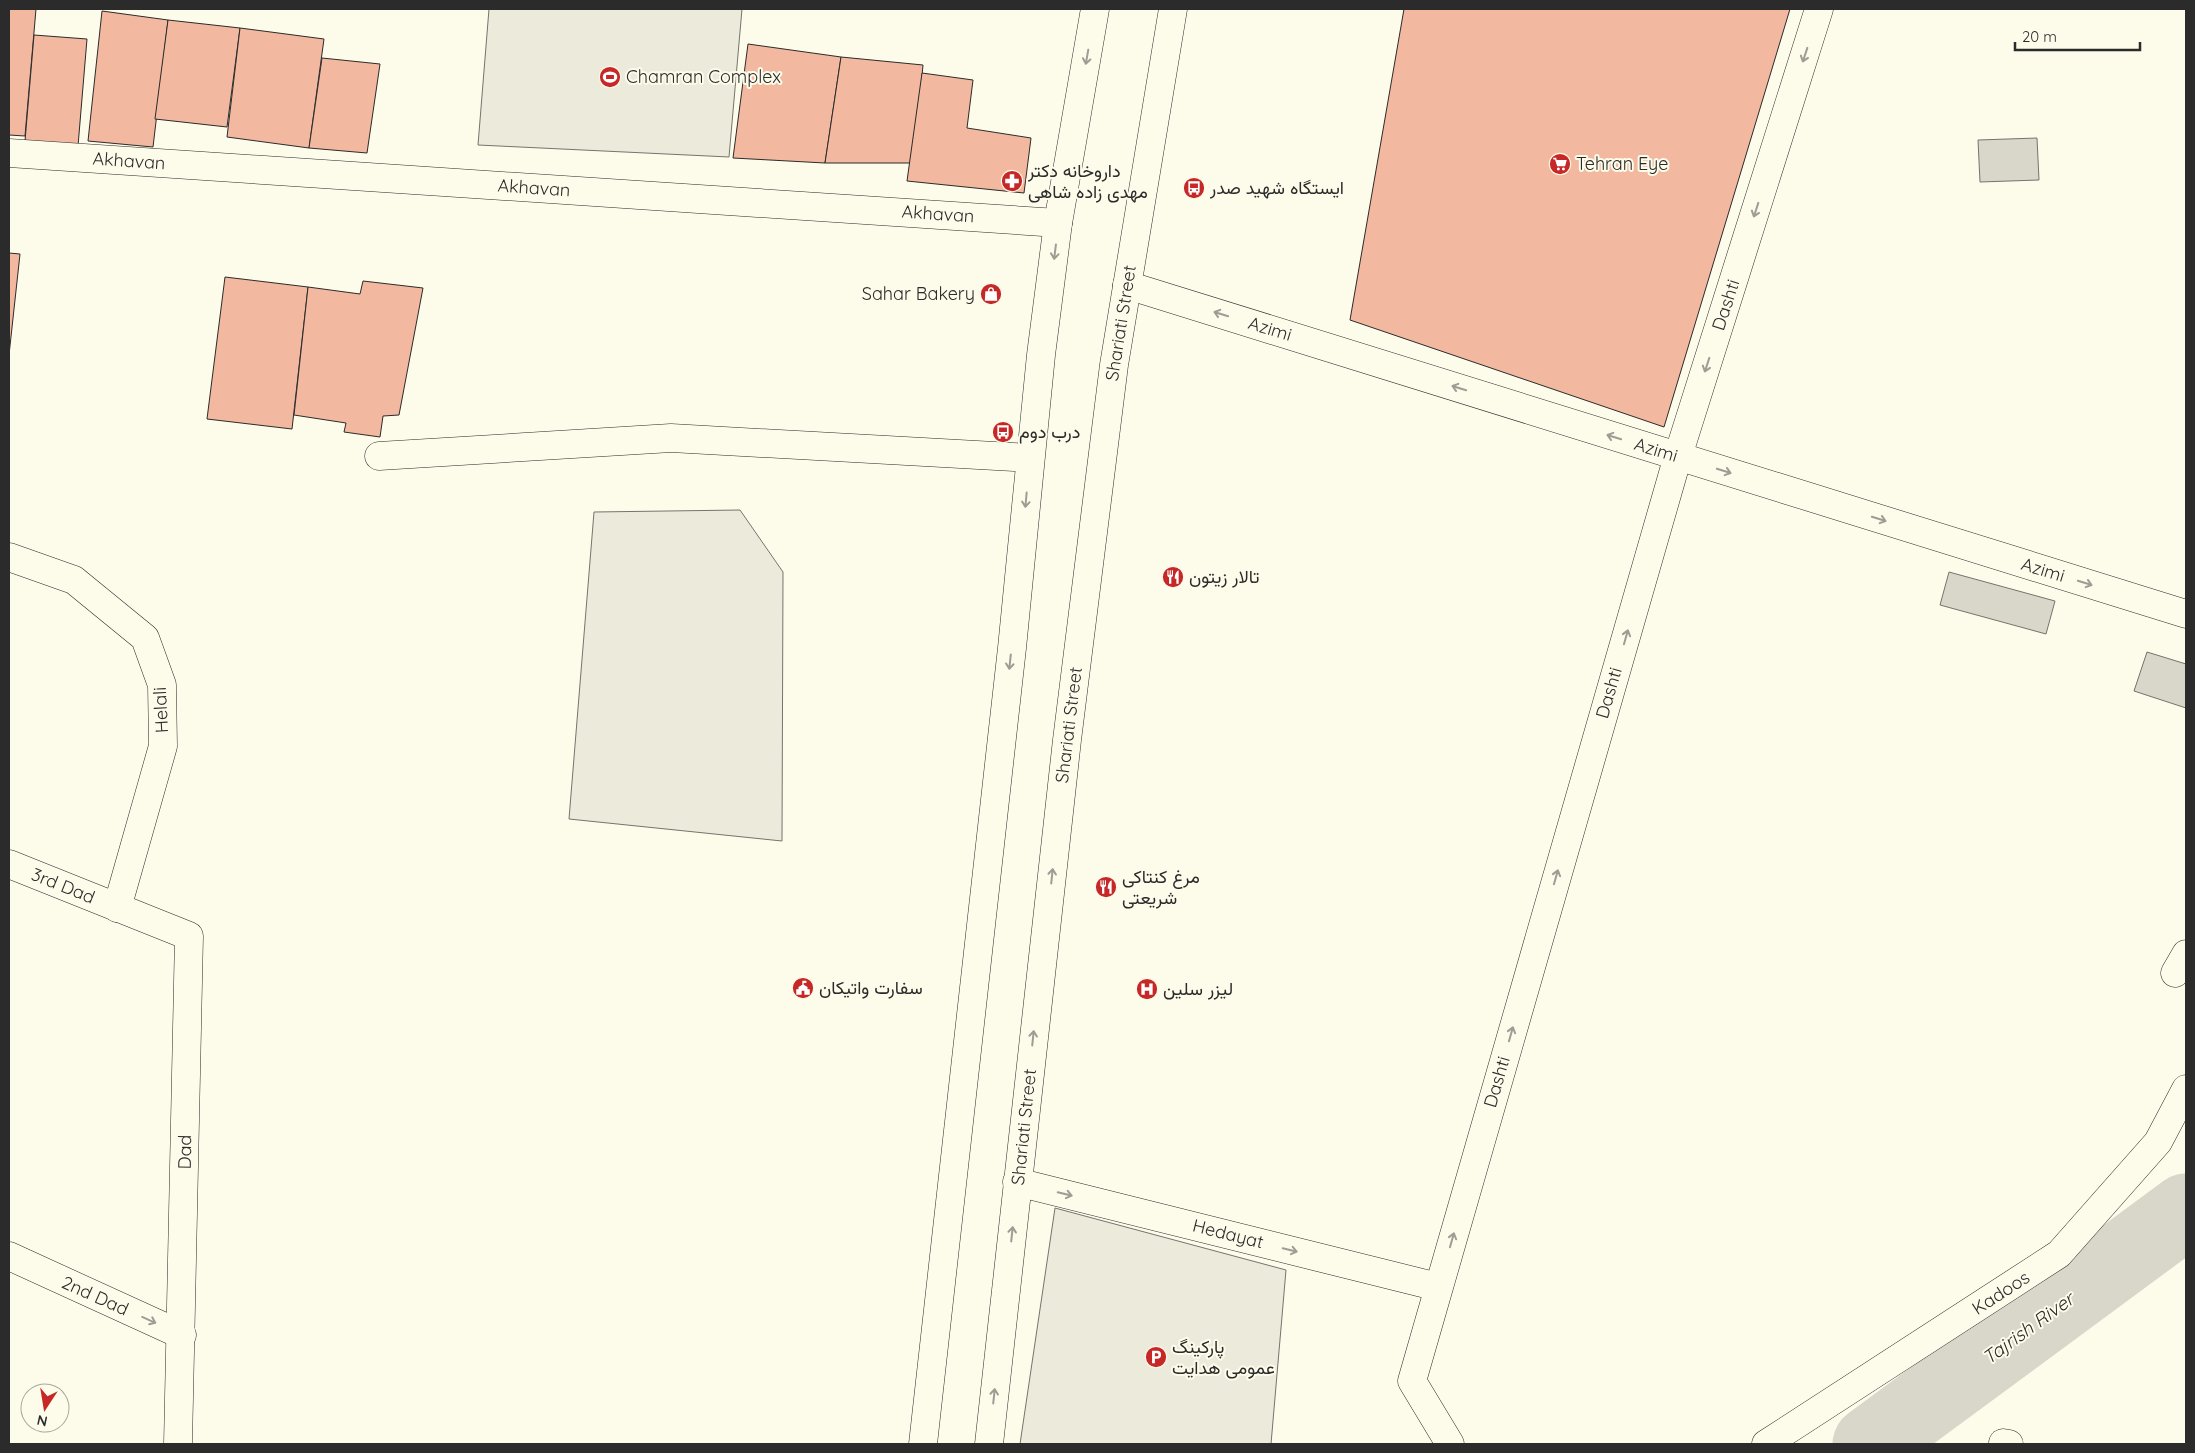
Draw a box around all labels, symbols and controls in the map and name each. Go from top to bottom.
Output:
scale bar [2015,20,2140,52]
text: 20 m [2022,27,2057,46]
one-way arrow [1799,47,1809,63]
one-way arrow [1081,48,1091,64]
sports icon: Chamran Complex [598,65,622,89]
place label: Chamran Complex [626,65,781,88]
street label: Akhavan [92,146,166,175]
supermarket icon: Tehran Eye [1548,152,1572,176]
place label: Tehran Eye [1576,152,1668,175]
place label: داروخانه دکتر مهدی زاده شاهی [1027,159,1148,203]
pharmacy icon: داروخانه دکتر مهدی زاده شاهی [1000,169,1024,193]
street label: Akhavan [497,173,571,202]
bus stop icon: ایستگاه شهید صدر [1182,176,1206,200]
place label: ایستگاه شهید صدر [1209,176,1344,199]
street label: Akhavan [901,199,975,228]
one-way arrow [1750,202,1760,218]
one-way arrow [1050,243,1060,259]
street label: Shariati Street [1100,263,1141,383]
street label: Dashti [1706,276,1745,333]
place label: Sahar Bakery [862,282,975,305]
shop icon: Sahar Bakery [979,282,1003,306]
one-way arrow [1213,309,1229,318]
street label: Azimi [1246,311,1295,346]
one-way arrow [1701,357,1711,373]
one-way arrow [1452,383,1468,393]
bus stop icon: درب دوم [991,420,1015,444]
place label: درب دوم [1019,420,1080,444]
one-way arrow [1607,431,1623,441]
street label: Azimi [1632,432,1681,467]
one-way arrow [1716,467,1731,476]
one-way arrow [1021,492,1031,508]
one-way arrow [1871,515,1887,524]
street label: Azimi [2019,552,2068,587]
restaurant icon: تالار زیتون [1161,565,1185,589]
place label: تالار زیتون [1189,565,1259,588]
one-way arrow [2076,578,2092,588]
one-way arrow [1621,630,1631,646]
one-way arrow [1005,653,1015,669]
street label: Dashti [1590,664,1627,721]
street label: Shariati Street [1050,665,1087,784]
street label: Helali [148,686,173,734]
street label: 3rd Dad [28,862,98,909]
place label: مرغ کنتاکی شریعتی [1122,865,1200,909]
one-way arrow [1047,869,1057,885]
one-way arrow [1552,870,1562,886]
restaurant icon: مرغ کنتاکی شریعتی [1094,875,1118,899]
public building icon: سفارت واتیکان [791,976,815,1000]
place label: سفارت واتیکان [819,976,923,999]
hospital icon: لیزر سلین [1135,977,1159,1001]
place label: لیزر سلین [1163,977,1233,1000]
one-way arrow [1507,1026,1517,1042]
one-way arrow [1028,1030,1038,1046]
street label: Dashti [1478,1053,1515,1110]
street label: Shariati Street [1006,1068,1041,1186]
street label: Dad [173,1134,196,1170]
one-way arrow [1056,1190,1072,1199]
street label: Hedayat [1190,1214,1266,1253]
one-way arrow [1007,1227,1017,1243]
one-way arrow [1448,1233,1457,1249]
one-way arrow [1282,1246,1298,1255]
street label: Kadoos [1968,1265,2034,1320]
street label: 2nd Dad [58,1271,132,1320]
water label: Tajrish River [1978,1285,2081,1369]
one-way arrow [141,1315,156,1325]
place label: پارکینگ عمومی هدایت [1172,1335,1275,1379]
parking icon: پارکینگ عمومی هدایت [1144,1345,1168,1369]
north arrow [20,1383,70,1433]
one-way arrow [990,1388,999,1404]
text: N [35,1411,49,1431]

